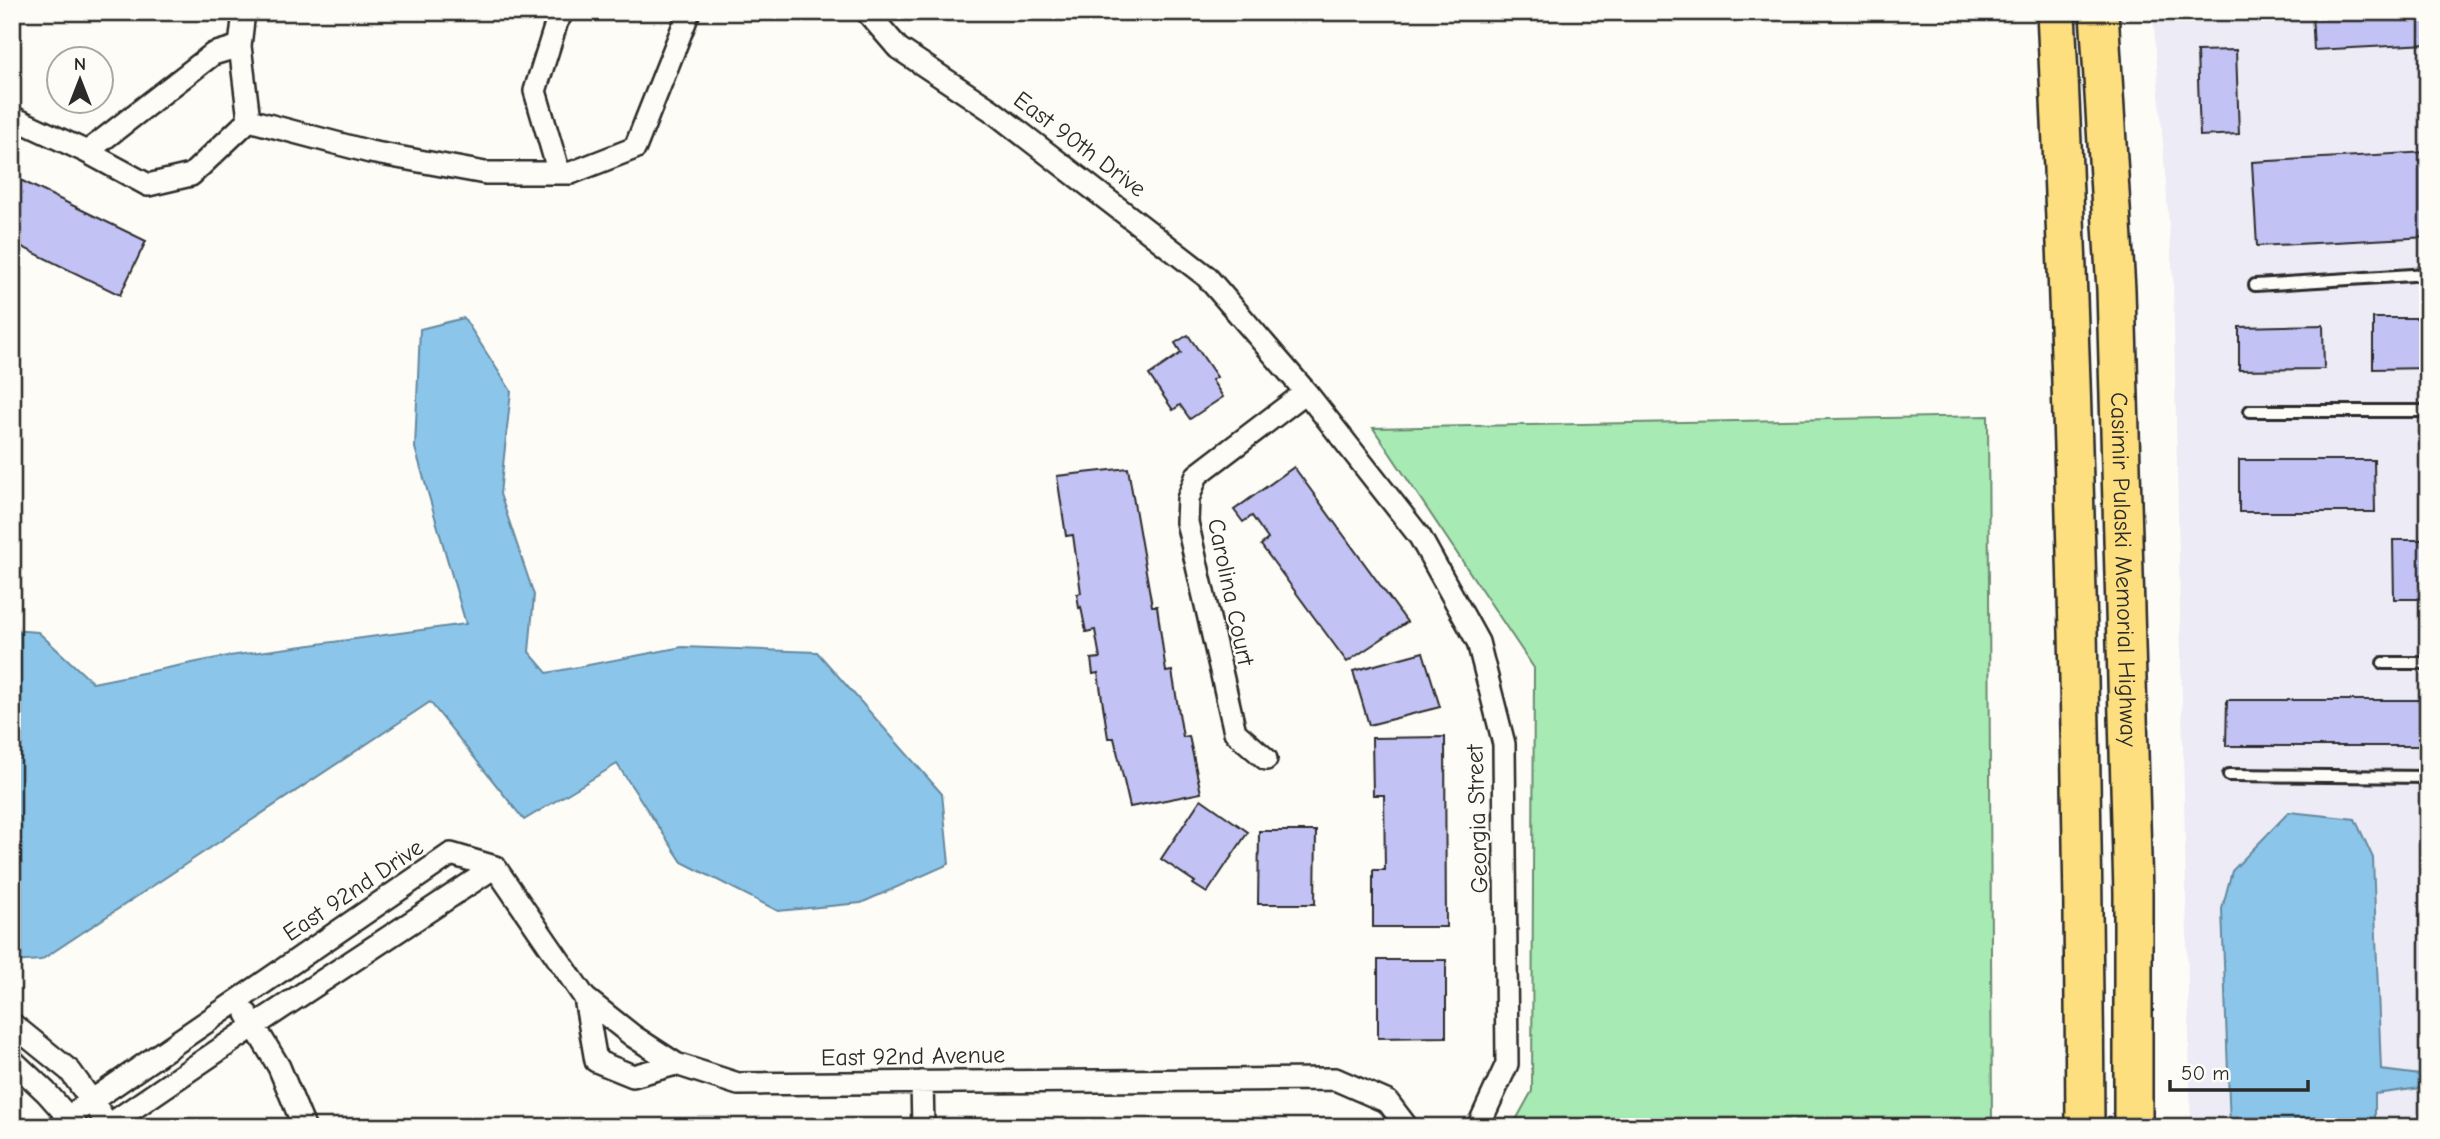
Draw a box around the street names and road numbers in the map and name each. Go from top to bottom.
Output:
street label: East 90th Drive [1008,85,1152,203]
street label: Casimir Pulaski Memorial Highway [2105,392,2143,747]
street label: Carolina Court [1202,516,1260,669]
street label: Georgia Street [1460,743,1494,894]
street label: East 92nd Drive [278,833,428,947]
street label: East 92nd Avenue [821,1040,1005,1072]

